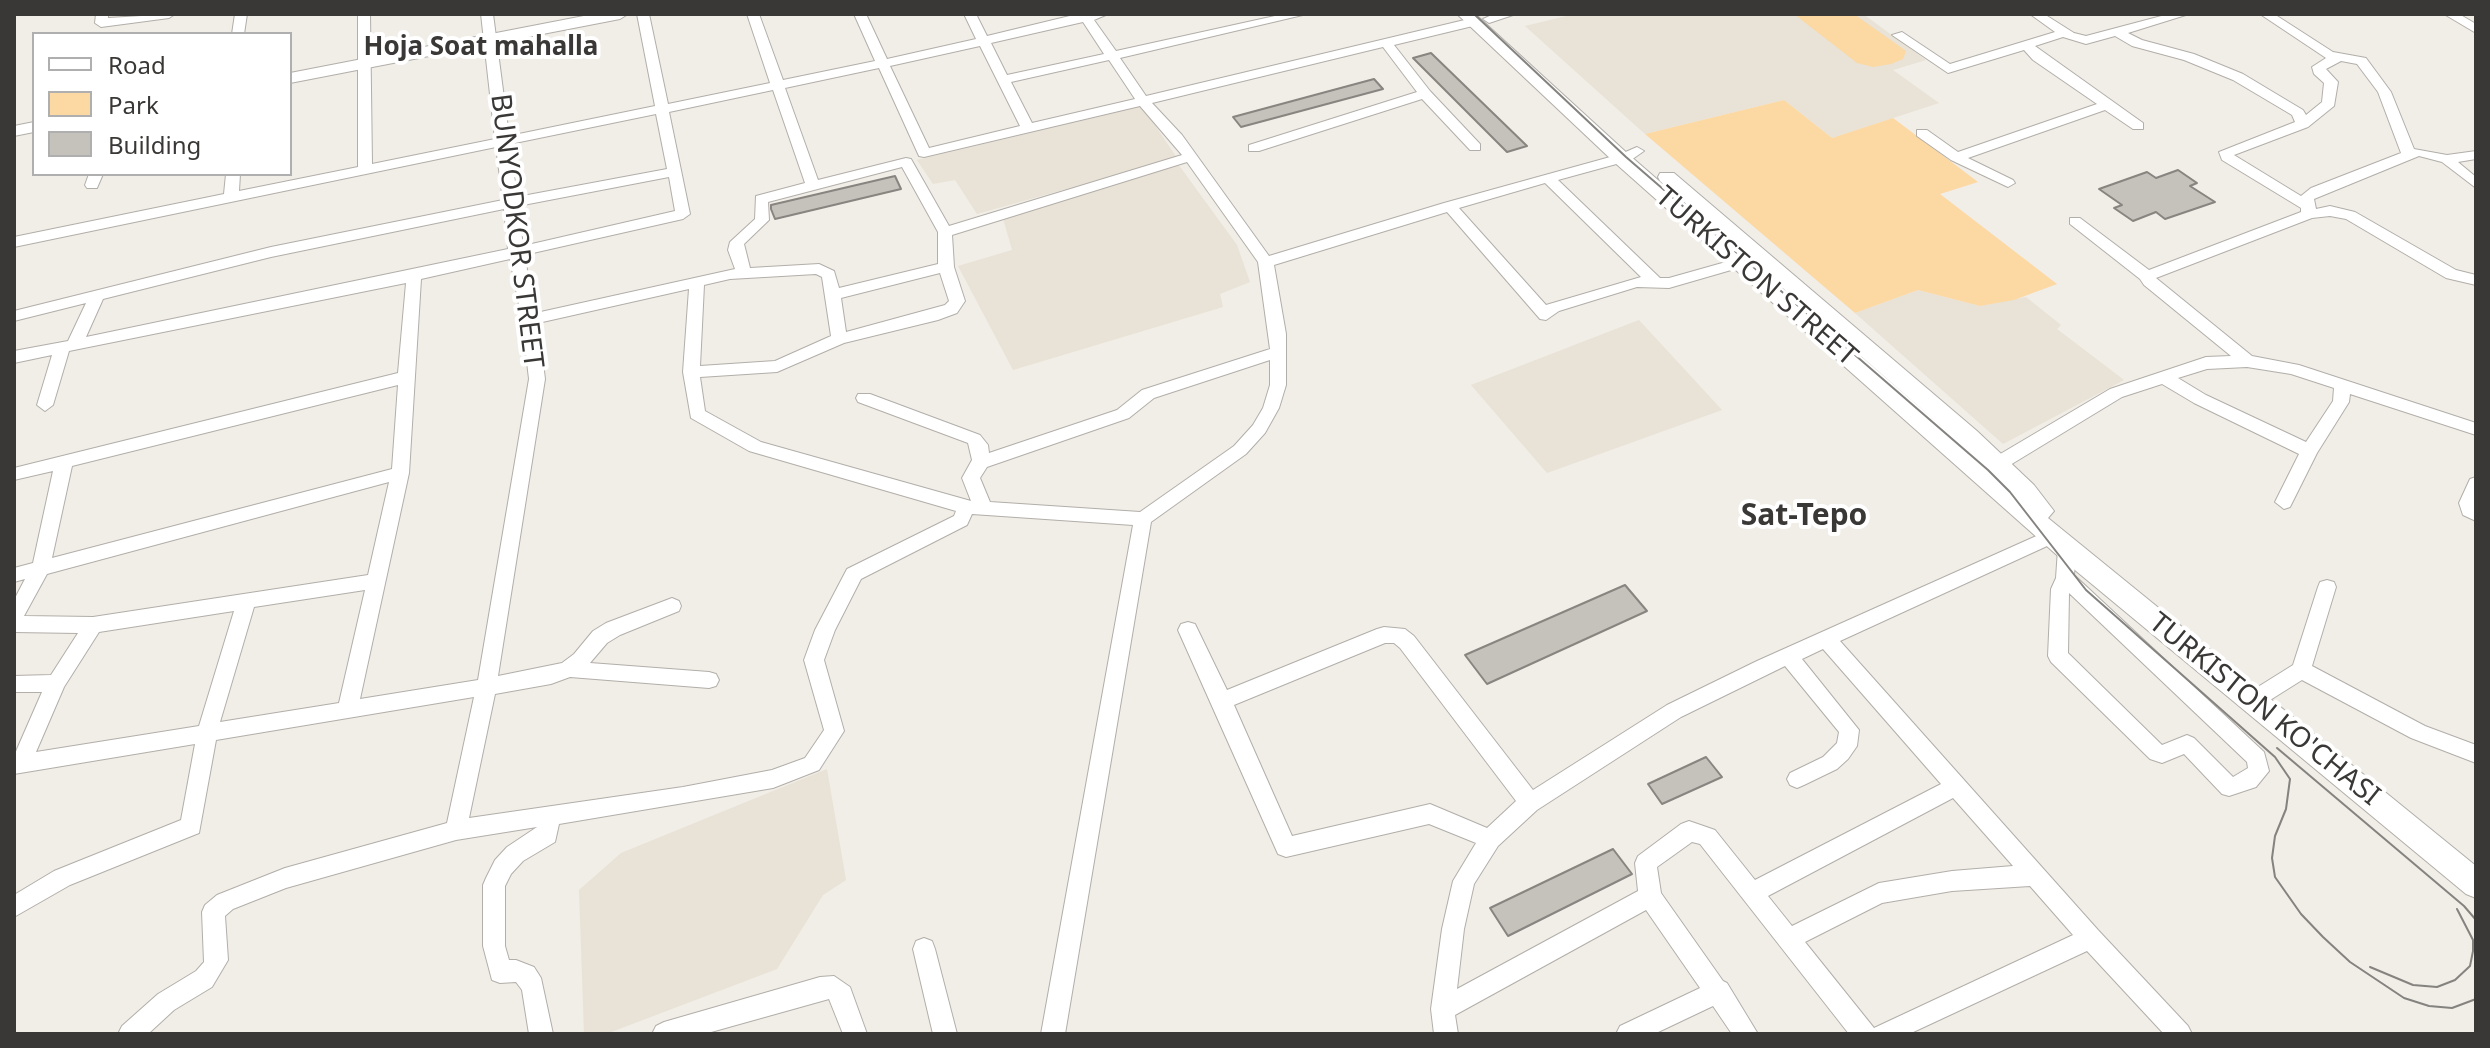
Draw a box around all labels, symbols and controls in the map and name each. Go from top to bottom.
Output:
legend [32,32,292,176]
district label: Hoja Soat mahalla [364,32,598,64]
text: Road [108,48,166,81]
text: Park [108,88,159,121]
street label: BUNYODKOR STREET [483,92,549,370]
text: Building [108,128,201,161]
street label: TURKISTON STREET [1648,180,1864,374]
district label: Sat-Tepo [1741,498,1867,534]
street label: TURKISTON KO'CHASI [2142,607,2386,813]

